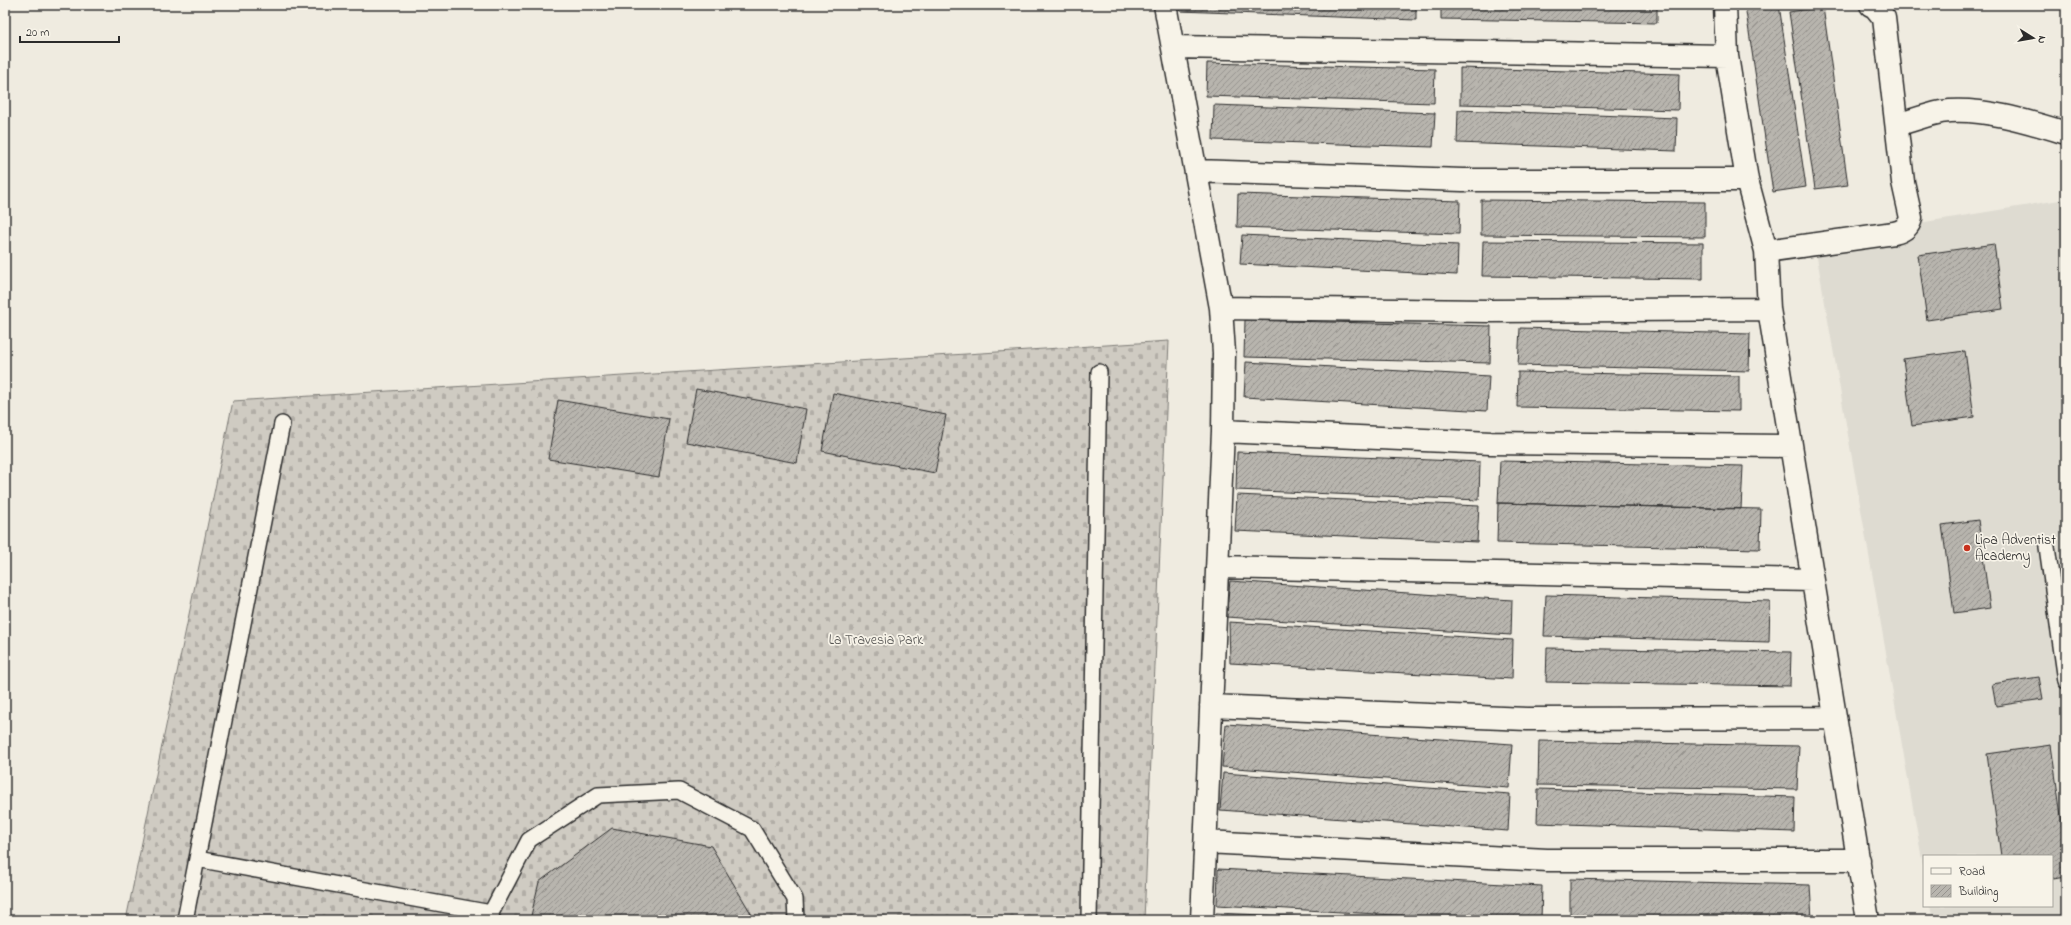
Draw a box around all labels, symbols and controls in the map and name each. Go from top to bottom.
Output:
scale bar [20,18,119,44]
north arrow [2013,18,2053,58]
text: 20 m [26,24,49,42]
text: N [2033,35,2050,45]
place label: Lipa Adventist Academy [1975,530,2056,568]
marker: Lipa Adventist Academy [1962,543,1972,553]
park label: La Travesia Park [829,630,924,651]
legend [1923,855,2053,907]
text: Road [1959,863,1985,881]
text: Building [1958,883,1998,902]

